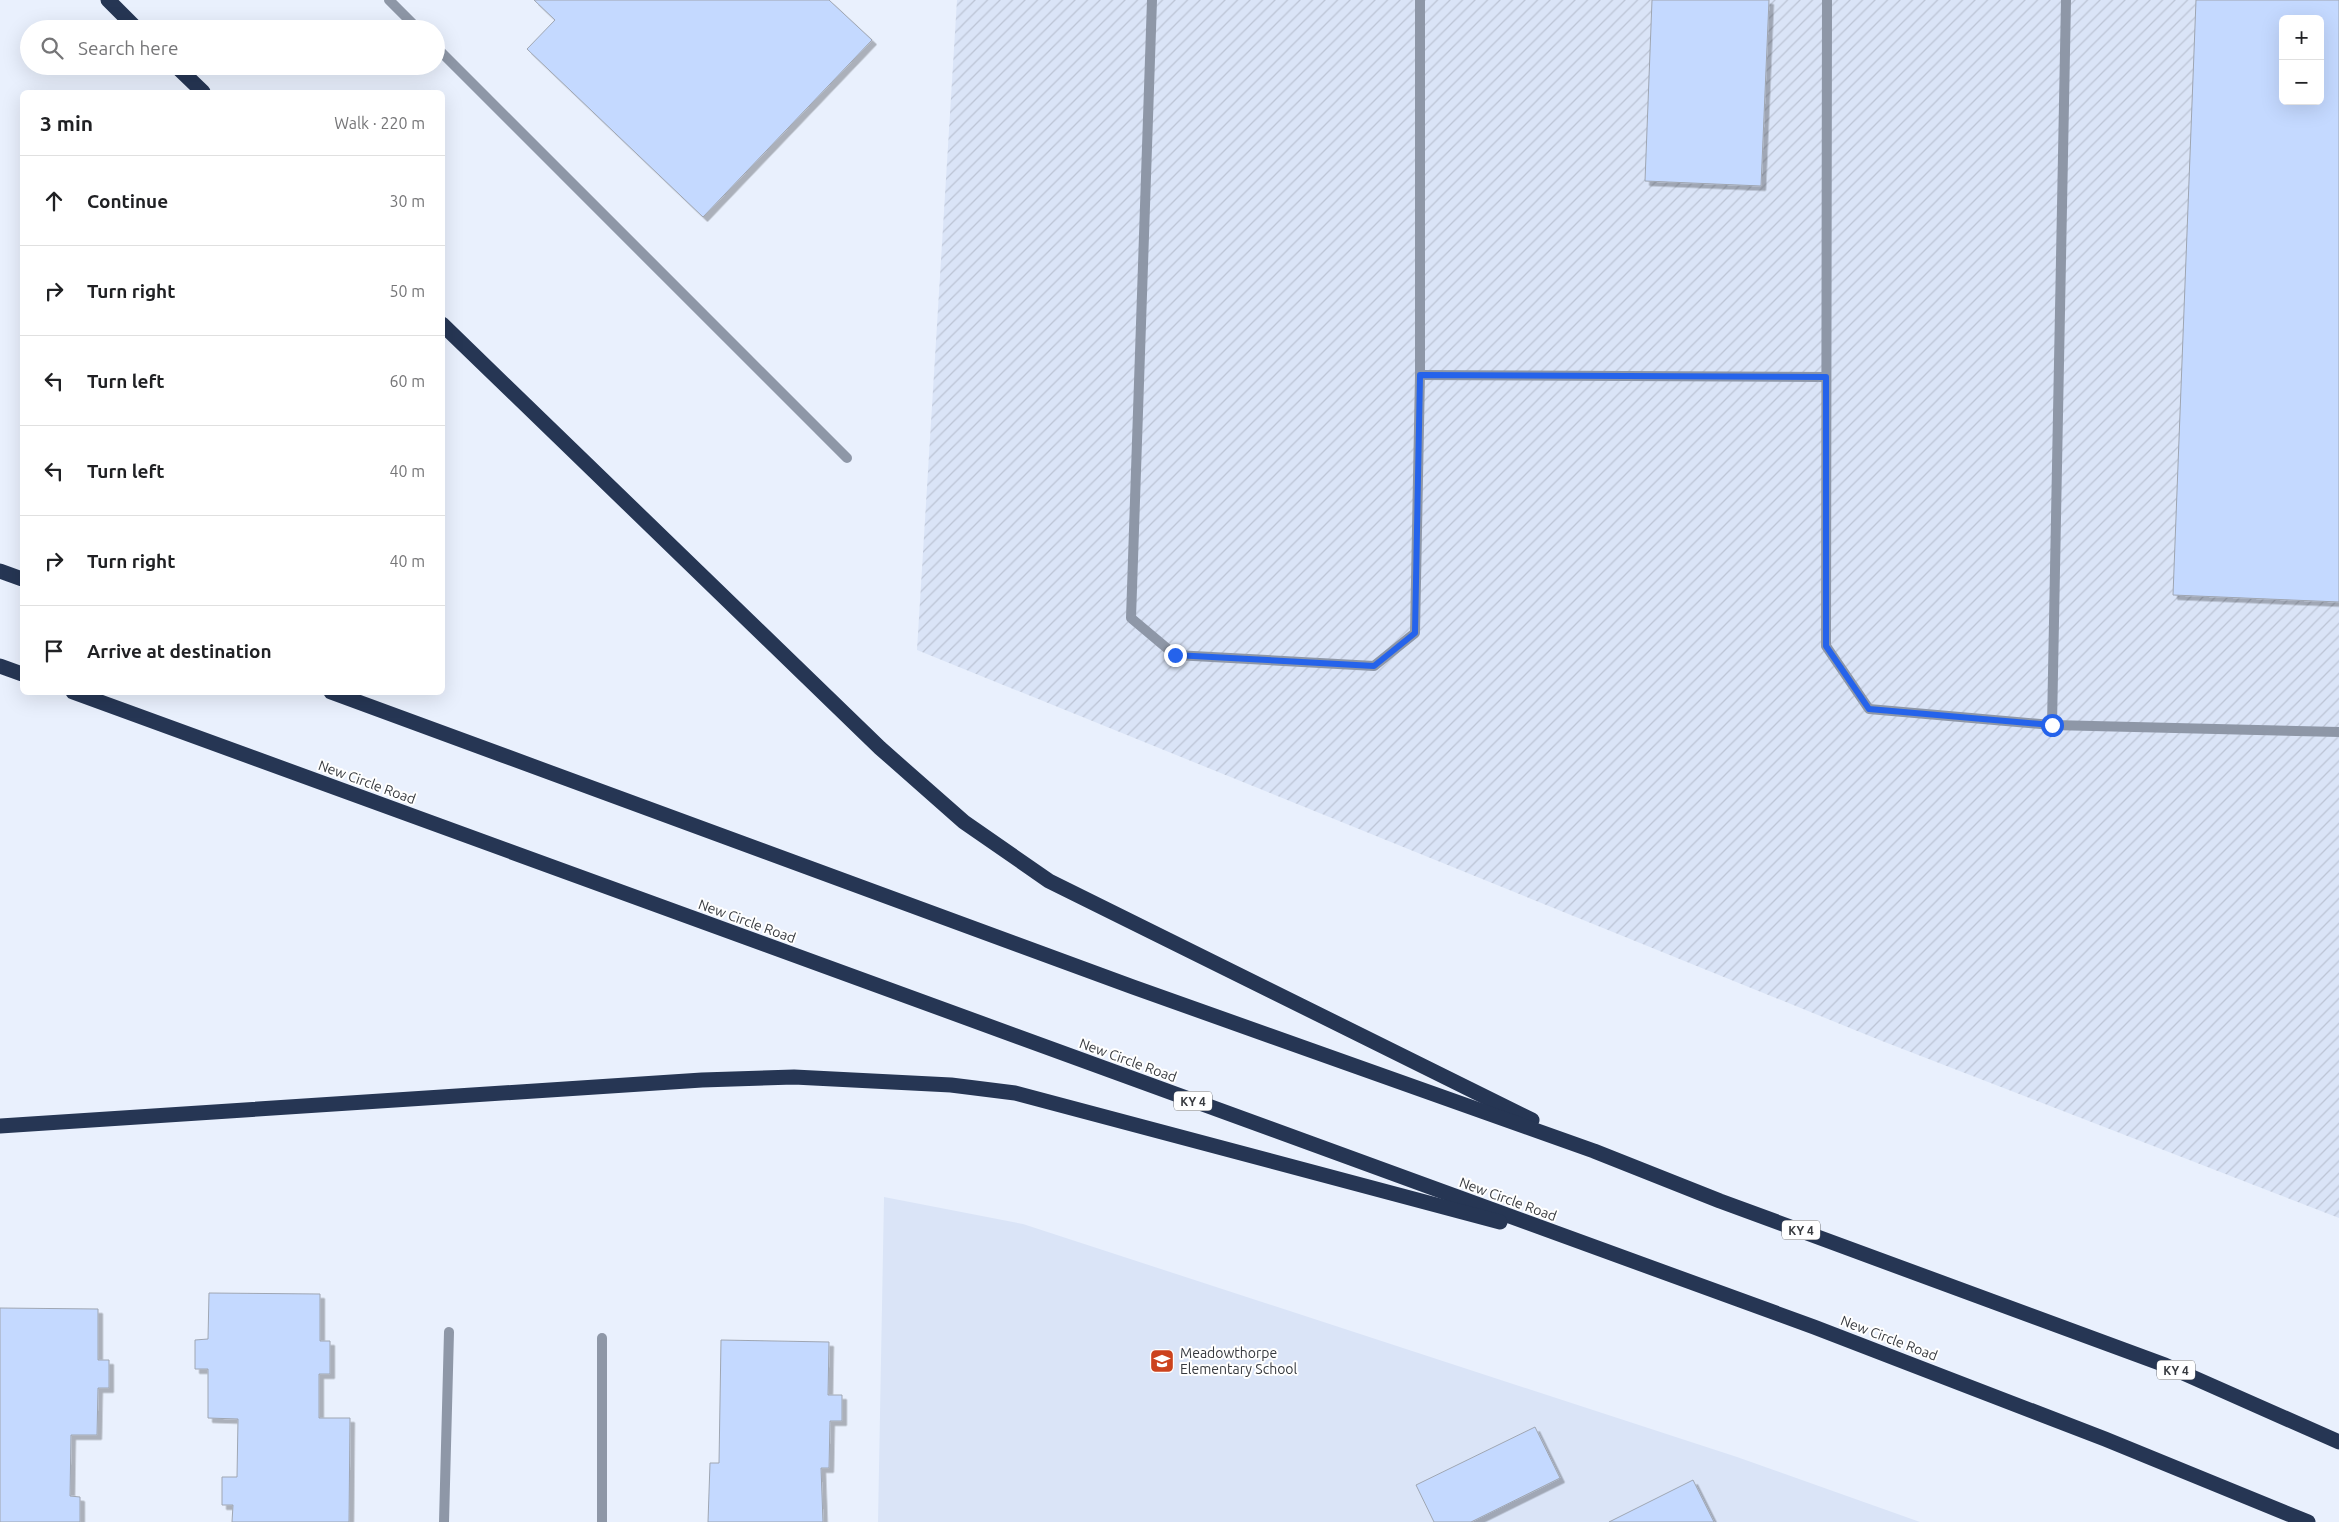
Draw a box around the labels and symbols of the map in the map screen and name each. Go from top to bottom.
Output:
route end [1164,644,1187,667]
route start [2041,714,2064,737]
street label: New Circle Road [316,757,418,807]
street label: New Circle Road [696,896,798,946]
street label: New Circle Road [1077,1035,1179,1085]
road number: KY 4 [1174,1092,1212,1110]
street label: New Circle Road [1457,1174,1559,1224]
road number: KY 4 [1782,1220,1820,1240]
street label: New Circle Road [1838,1312,1940,1364]
place label: Meadowthorpe Elementary School [1180,1345,1298,1377]
school or university icon: Meadowthorpe Elementary School [1149,1348,1175,1374]
road number: KY 4 [2157,1360,2195,1380]

